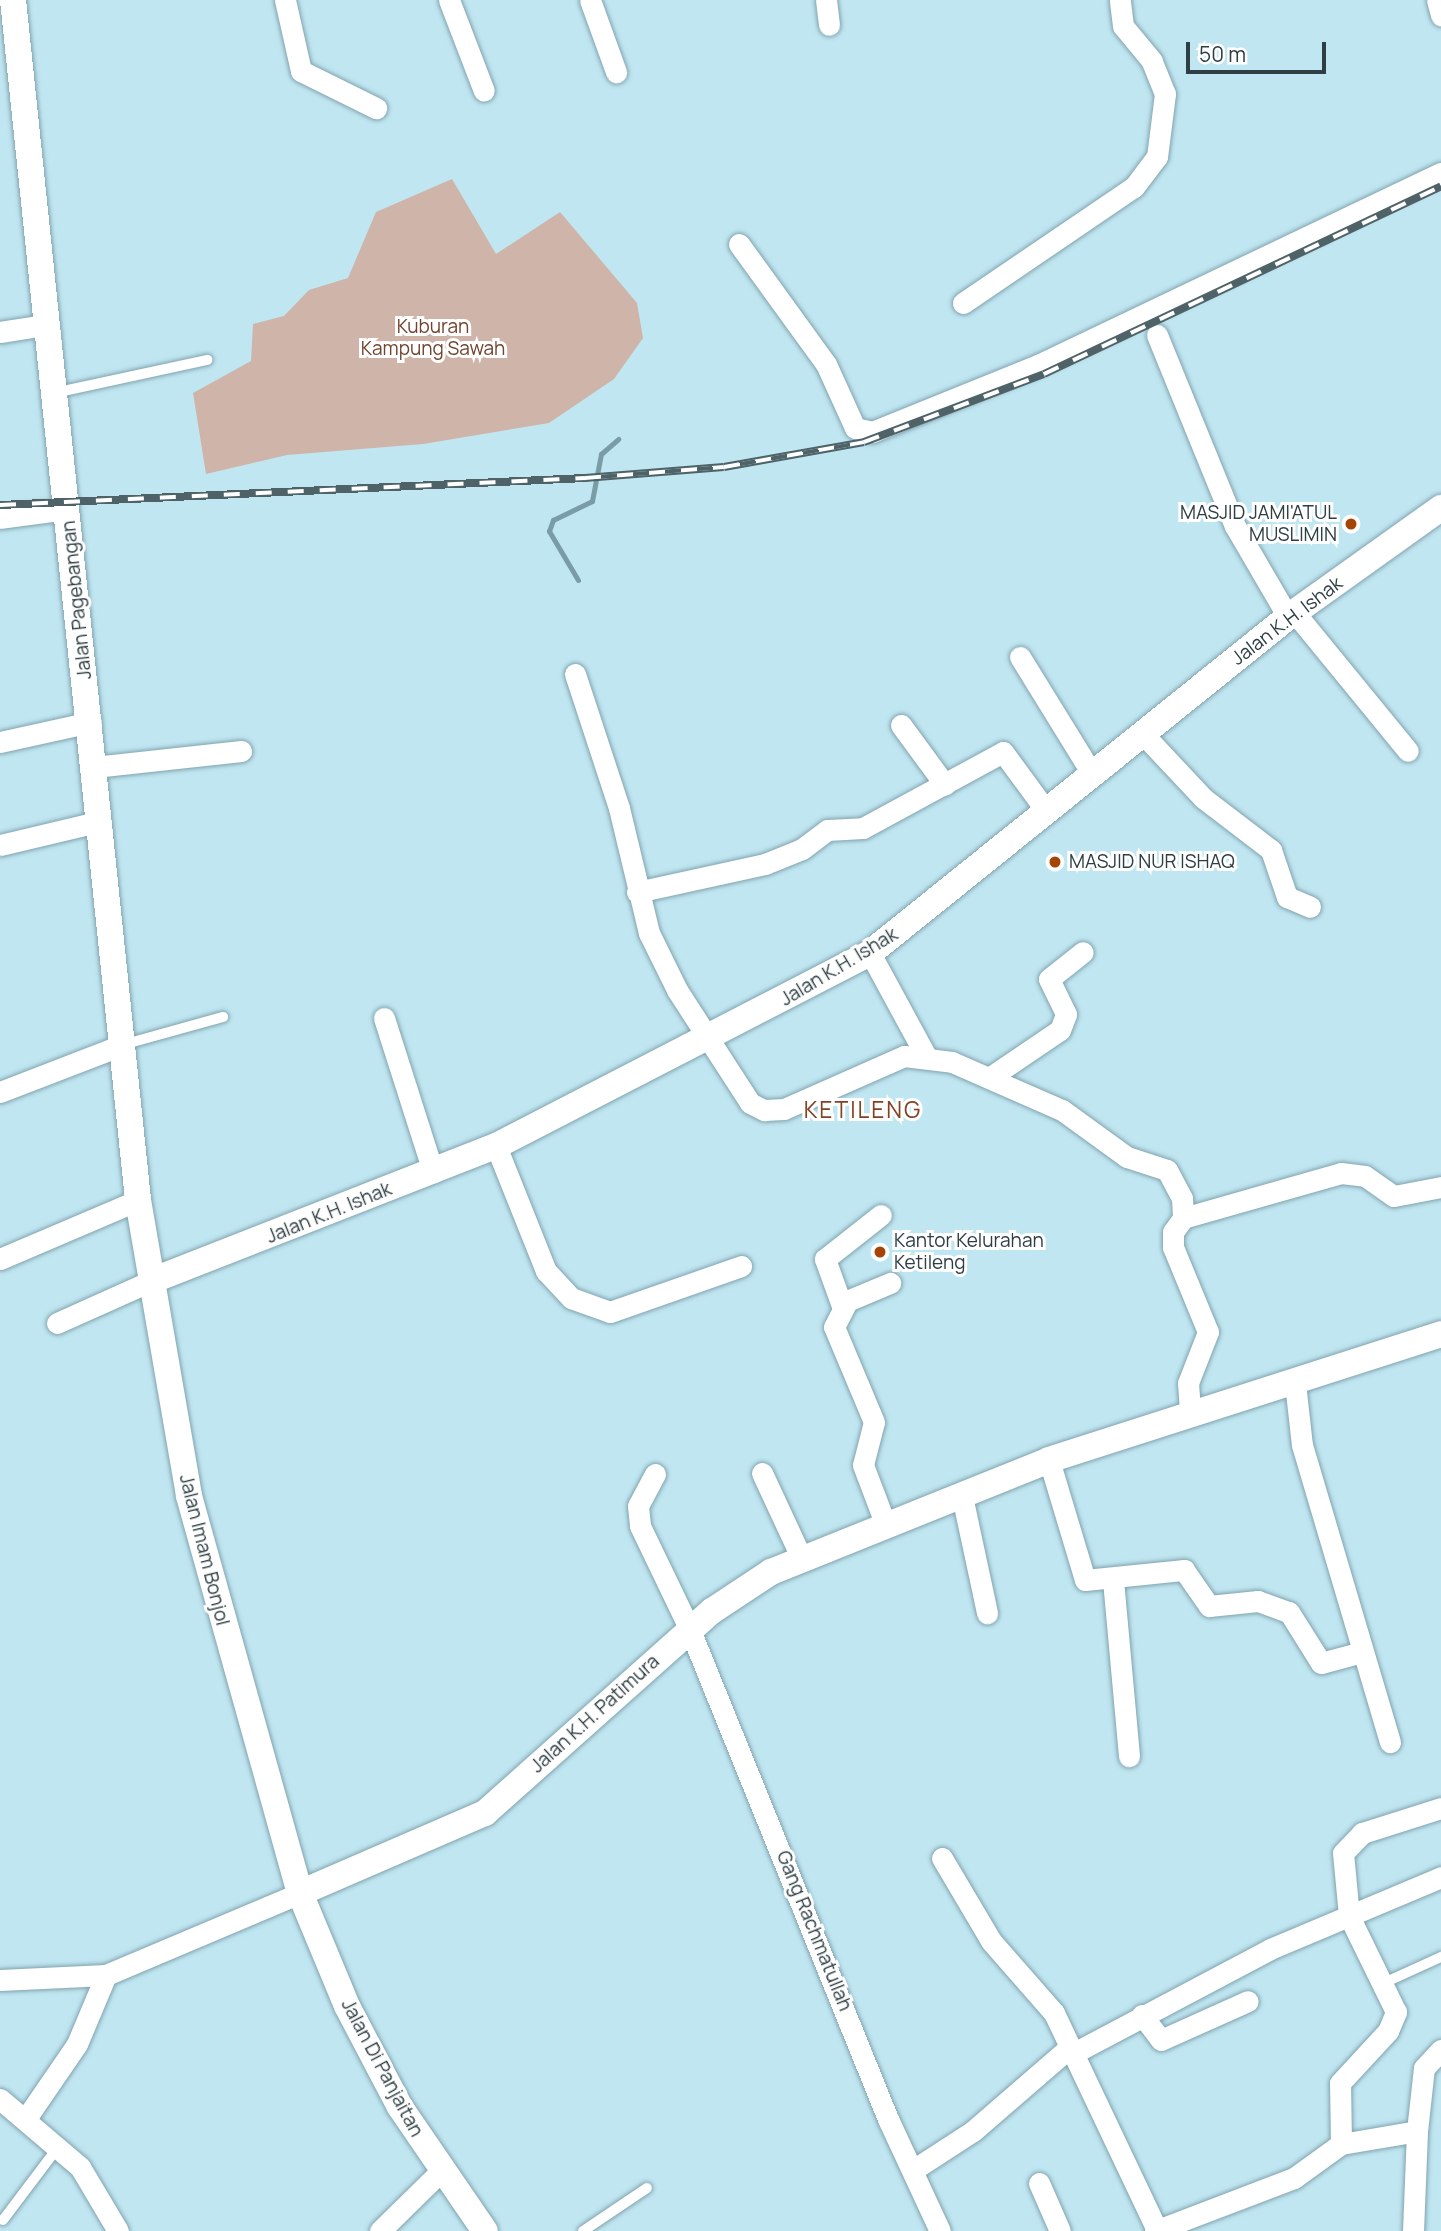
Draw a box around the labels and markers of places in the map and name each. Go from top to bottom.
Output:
place label: MASJID JAMI'ATUL MUSLIMIN [1180,502,1337,546]
marker: MASJID JAMI'ATUL MUSLIMIN [1343,516,1359,532]
place label: MASJID NUR ISHAQ [1069,851,1235,873]
marker: MASJID NUR ISHAQ [1047,854,1063,870]
place label: Kantor Kelurahan Ketileng [894,1230,1044,1274]
marker: Kantor Kelurahan Ketileng [872,1244,888,1260]

